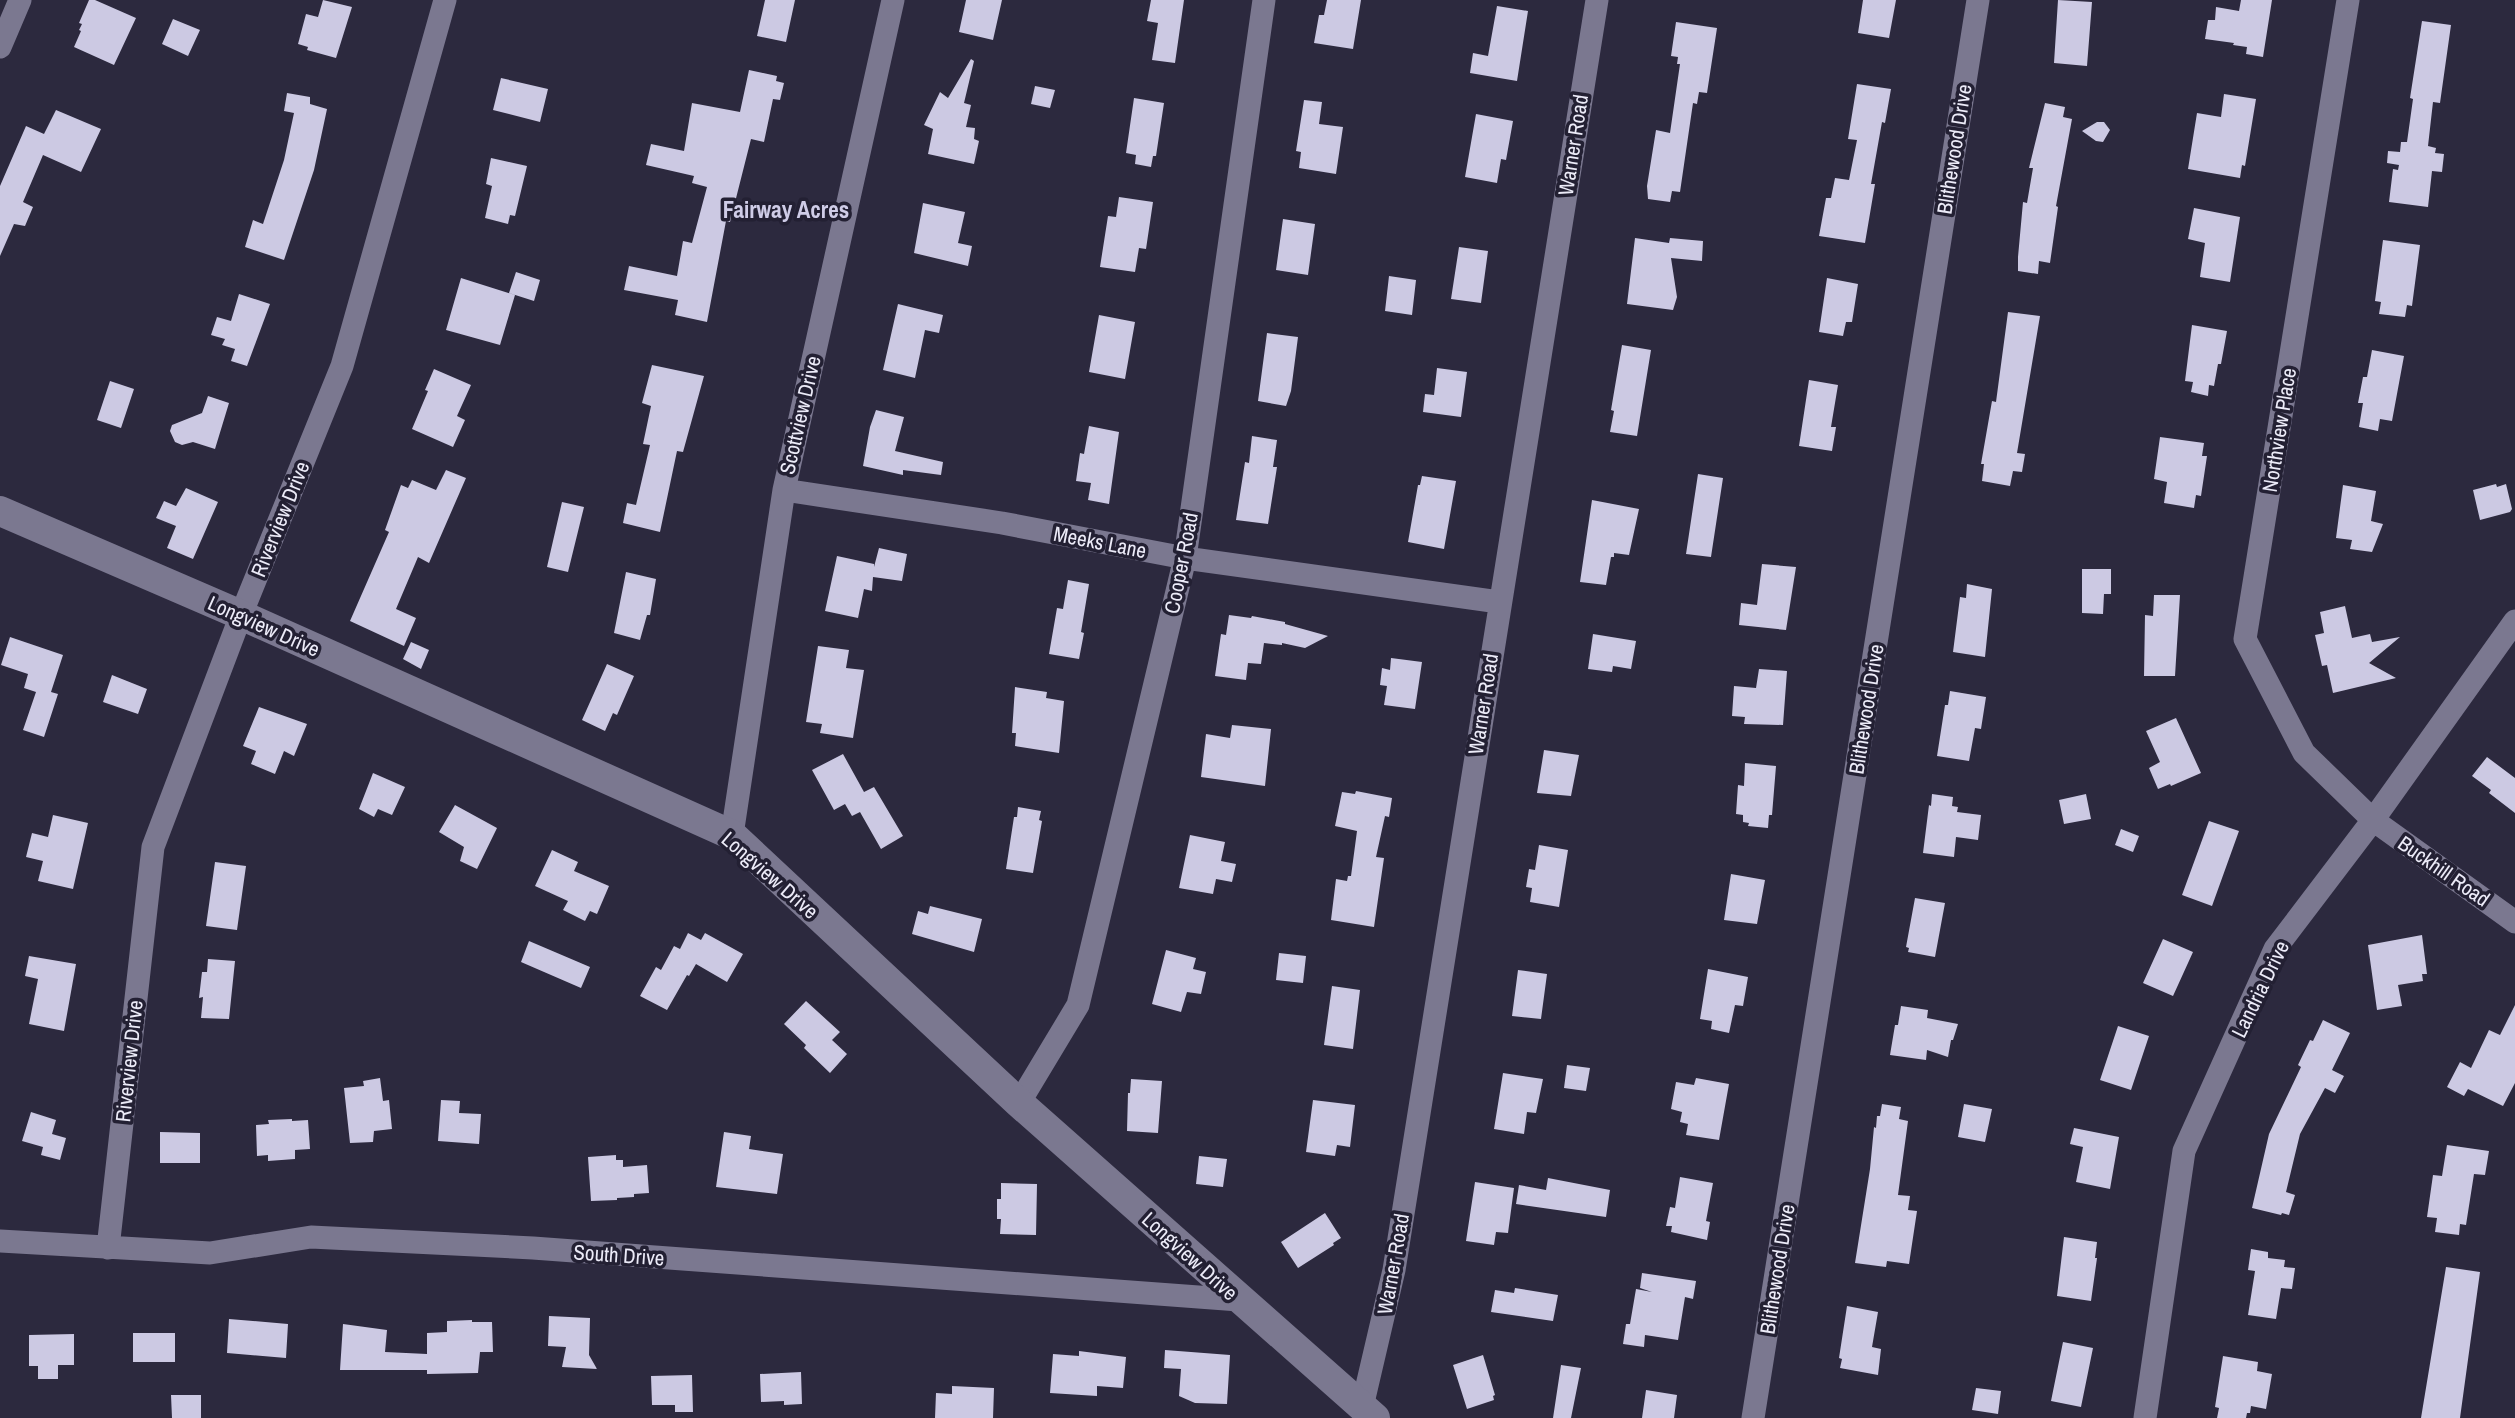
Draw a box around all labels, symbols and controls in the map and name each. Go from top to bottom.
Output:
street label: Blithewood Drive [1929,82,1979,216]
street label: Warner Road [1551,92,1595,198]
district label: Fairway Acres [723,194,849,225]
street label: Scottview Drive [772,353,828,477]
street label: Northview Place [2255,366,2303,494]
street label: Riverview Drive [244,457,316,581]
street label: Cooper Road [1157,510,1205,616]
street label: Meeks Lane [1051,519,1149,565]
street label: Longview Drive [203,588,325,664]
street label: Blithewood Drive [1841,642,1891,776]
street label: Warner Road [1461,651,1505,757]
street label: Longview Drive [715,825,825,925]
street label: Buckhill Road [2392,829,2496,913]
street label: Landria Drive [2224,936,2296,1042]
street label: Riverview Drive [108,999,150,1123]
street label: Blithewood Drive [1752,1202,1802,1336]
street label: Longview Drive [1136,1205,1244,1307]
street label: Warner Road [1370,1211,1416,1317]
street label: South Drive [573,1237,665,1273]

